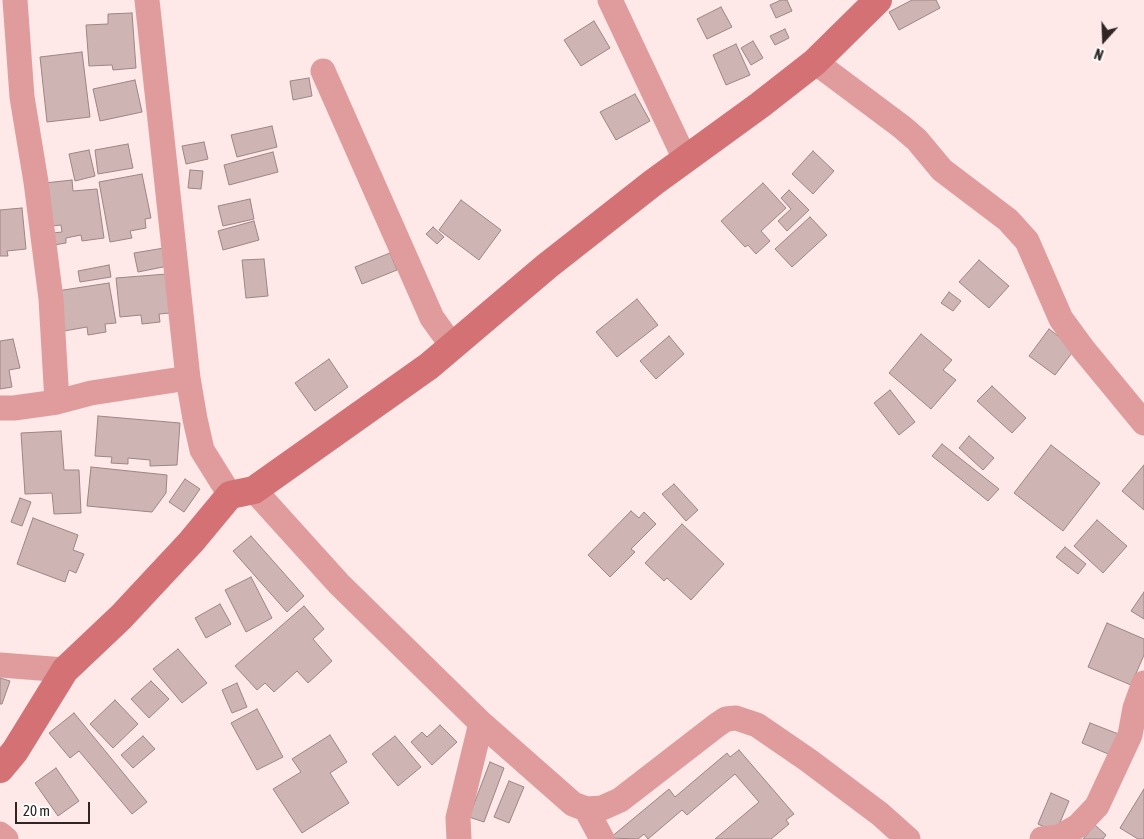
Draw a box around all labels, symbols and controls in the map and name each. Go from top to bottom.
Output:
north arrow [1079,15,1129,65]
text: N [1092,45,1105,63]
scale bar [18,792,92,824]
text: 20 m [23,802,50,819]

